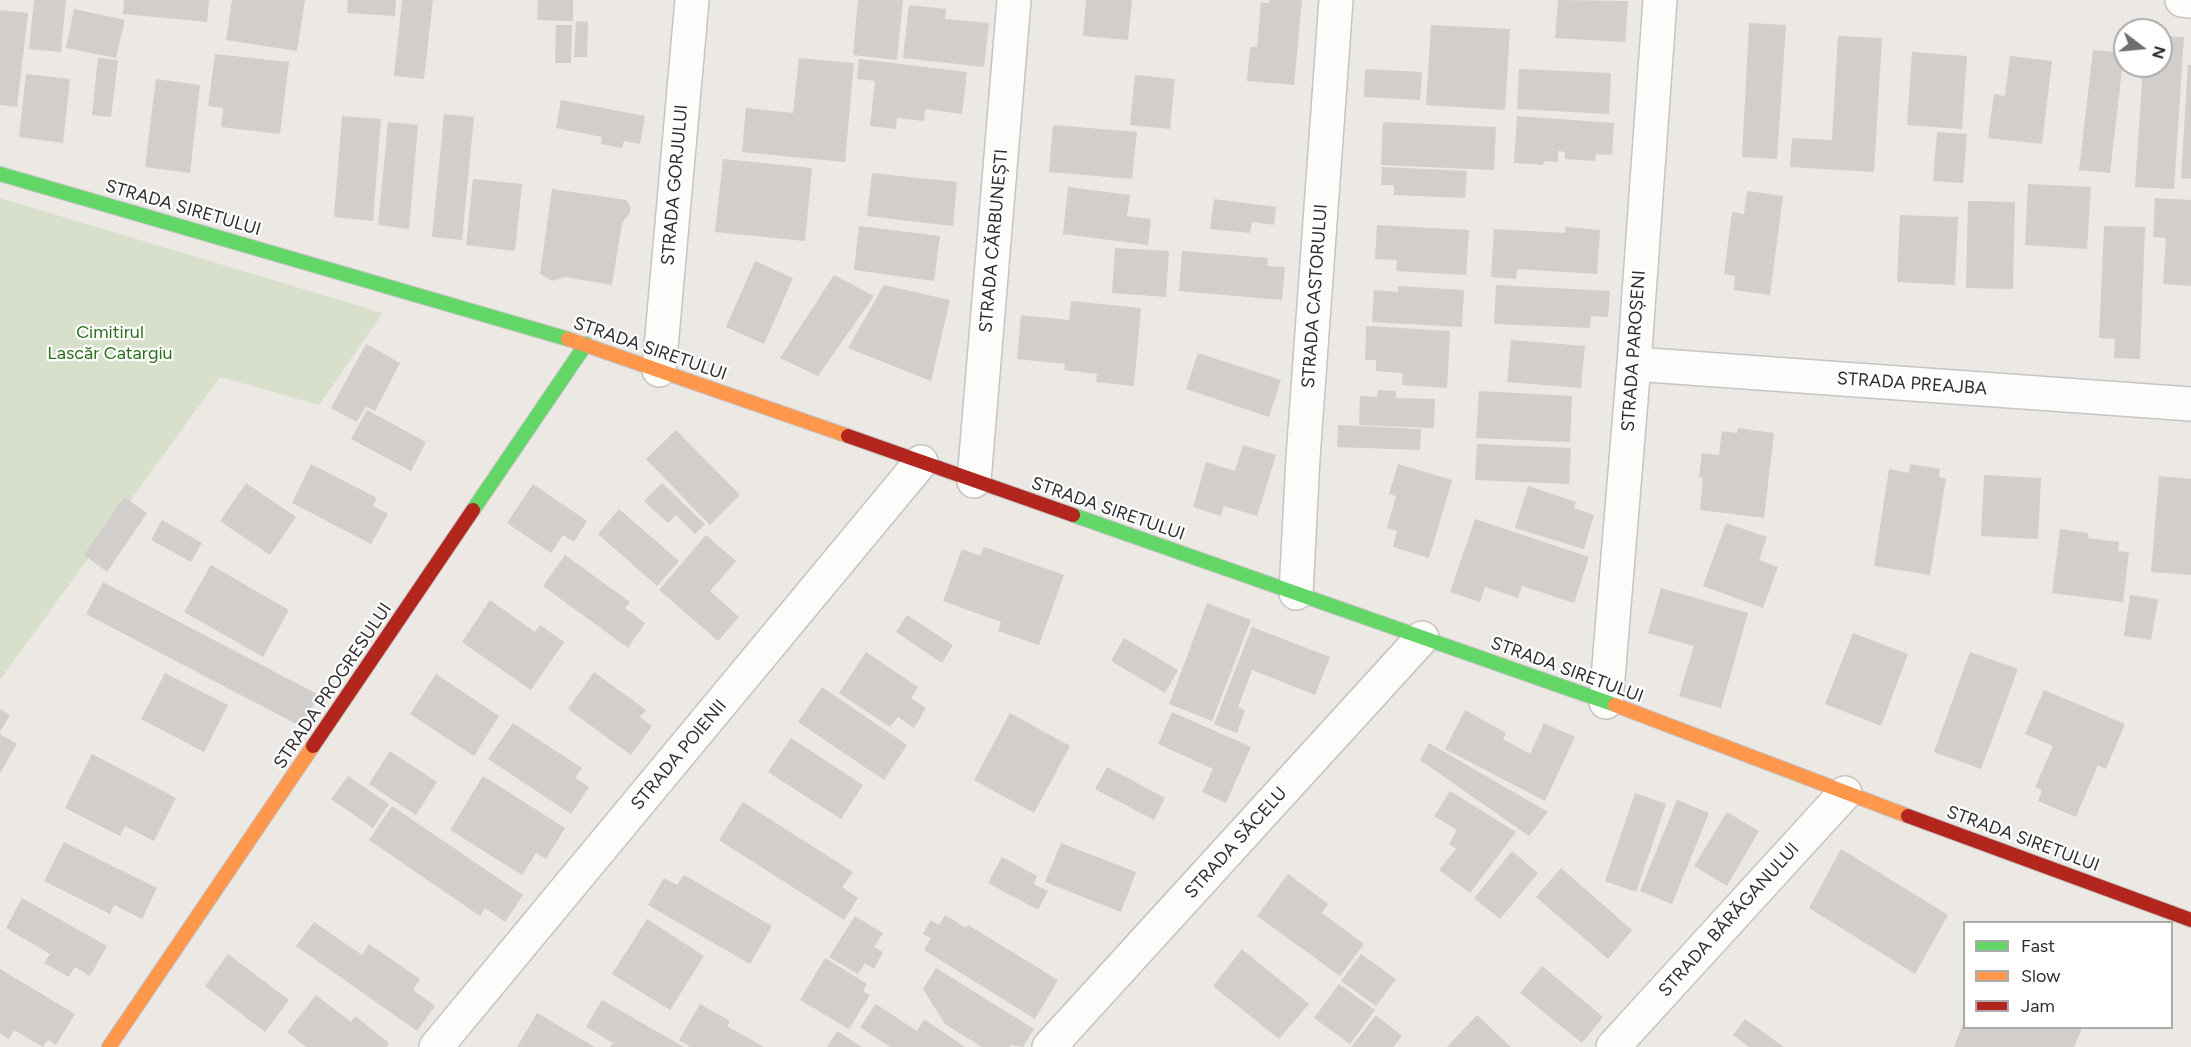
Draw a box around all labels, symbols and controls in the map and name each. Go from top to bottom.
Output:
north arrow [2113,18,2173,78]
text: N [2148,44,2170,61]
street label: STRADA GORJULUI [657,104,693,266]
street label: STRADA CĂRBUNEȘTI [975,148,1013,334]
street label: STRADA SIRETULUI [103,175,263,241]
street label: STRADA CASTORULUI [1298,203,1332,389]
street label: STRADA PAROȘENI [1618,270,1650,432]
street label: STRADA SIRETULUI [570,313,730,385]
park label: Cimitirul Lascăr Catargiu [47,322,173,364]
street label: STRADA PREAJBA [1836,368,1988,400]
street label: STRADA SIRETULUI [1028,473,1188,545]
street label: STRADA PROGRESULUI [269,599,397,773]
street label: STRADA SIRETULUI [1488,632,1646,708]
street label: STRADA POIENII [627,696,731,814]
street label: STRADA SĂCELU [1180,783,1292,903]
street label: STRADA SIRETULUI [1944,801,2102,877]
street label: STRADA BĂRĂGANULUI [1654,839,1804,1001]
legend [1963,921,2173,1029]
text: Fast [2021,935,2055,957]
text: Slow [2021,965,2060,987]
text: Jam [2021,995,2055,1017]

